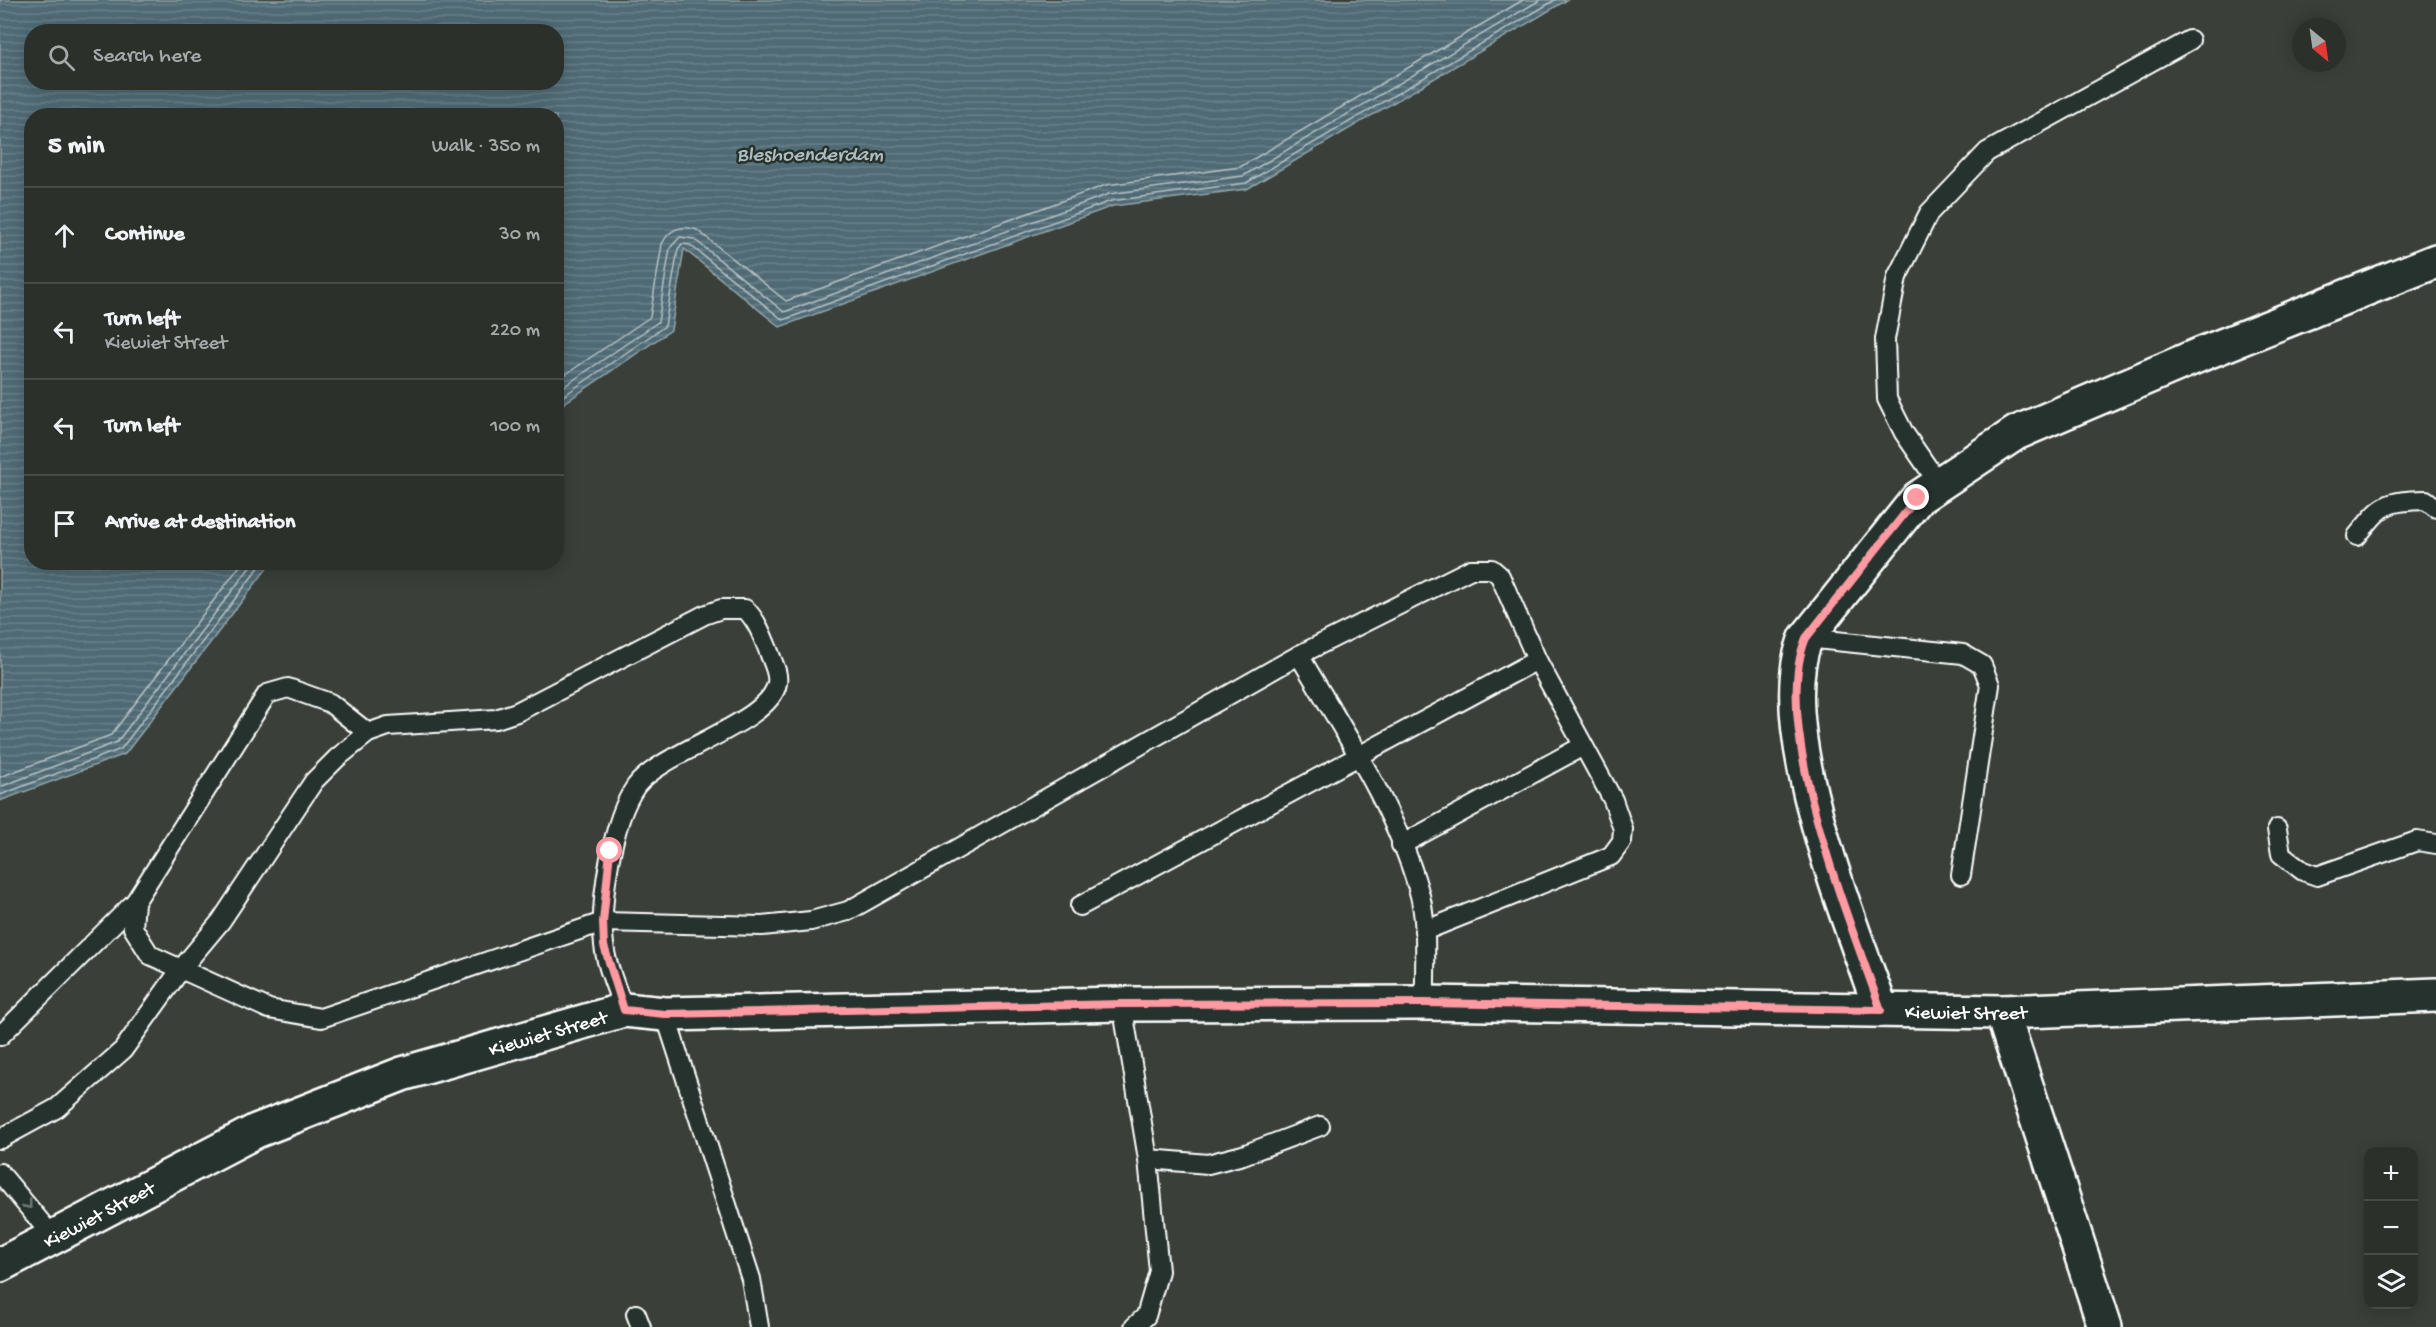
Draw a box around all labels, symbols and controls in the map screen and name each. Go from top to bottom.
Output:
north arrow [2292,18,2346,72]
search box [24,24,564,90]
icon: search [45,41,78,74]
text: Search here [93,44,201,70]
text: 5 min [48,132,104,163]
text: Walk · 350 m [432,136,540,159]
water label: Bleshoenderdam [737,144,883,169]
icon: ahead [48,219,81,252]
text: Continue [105,222,185,248]
text: 30 m [499,224,540,247]
text: Turn left [105,307,179,333]
icon: left [48,315,81,348]
text: 220 m [490,320,540,343]
text: Kiewiet Street [105,333,227,356]
icon: left [48,411,81,444]
text: Turn left [105,414,179,440]
text: 100 m [490,416,540,439]
route end [1903,484,1929,510]
icon: arrive [48,507,81,540]
text: Arrive at destination [105,510,295,536]
route start [596,837,622,863]
street label: Kiewiet Street [1905,1002,2029,1027]
street label: Kiewiet Street [486,1007,612,1063]
map controls [2364,1147,2418,1309]
button: + [2364,1147,2418,1201]
street label: Kiewiet Street [41,1177,161,1255]
one-way arrow [20,1198,31,1209]
button: − [2364,1201,2418,1255]
button: layers [2364,1255,2418,1309]

